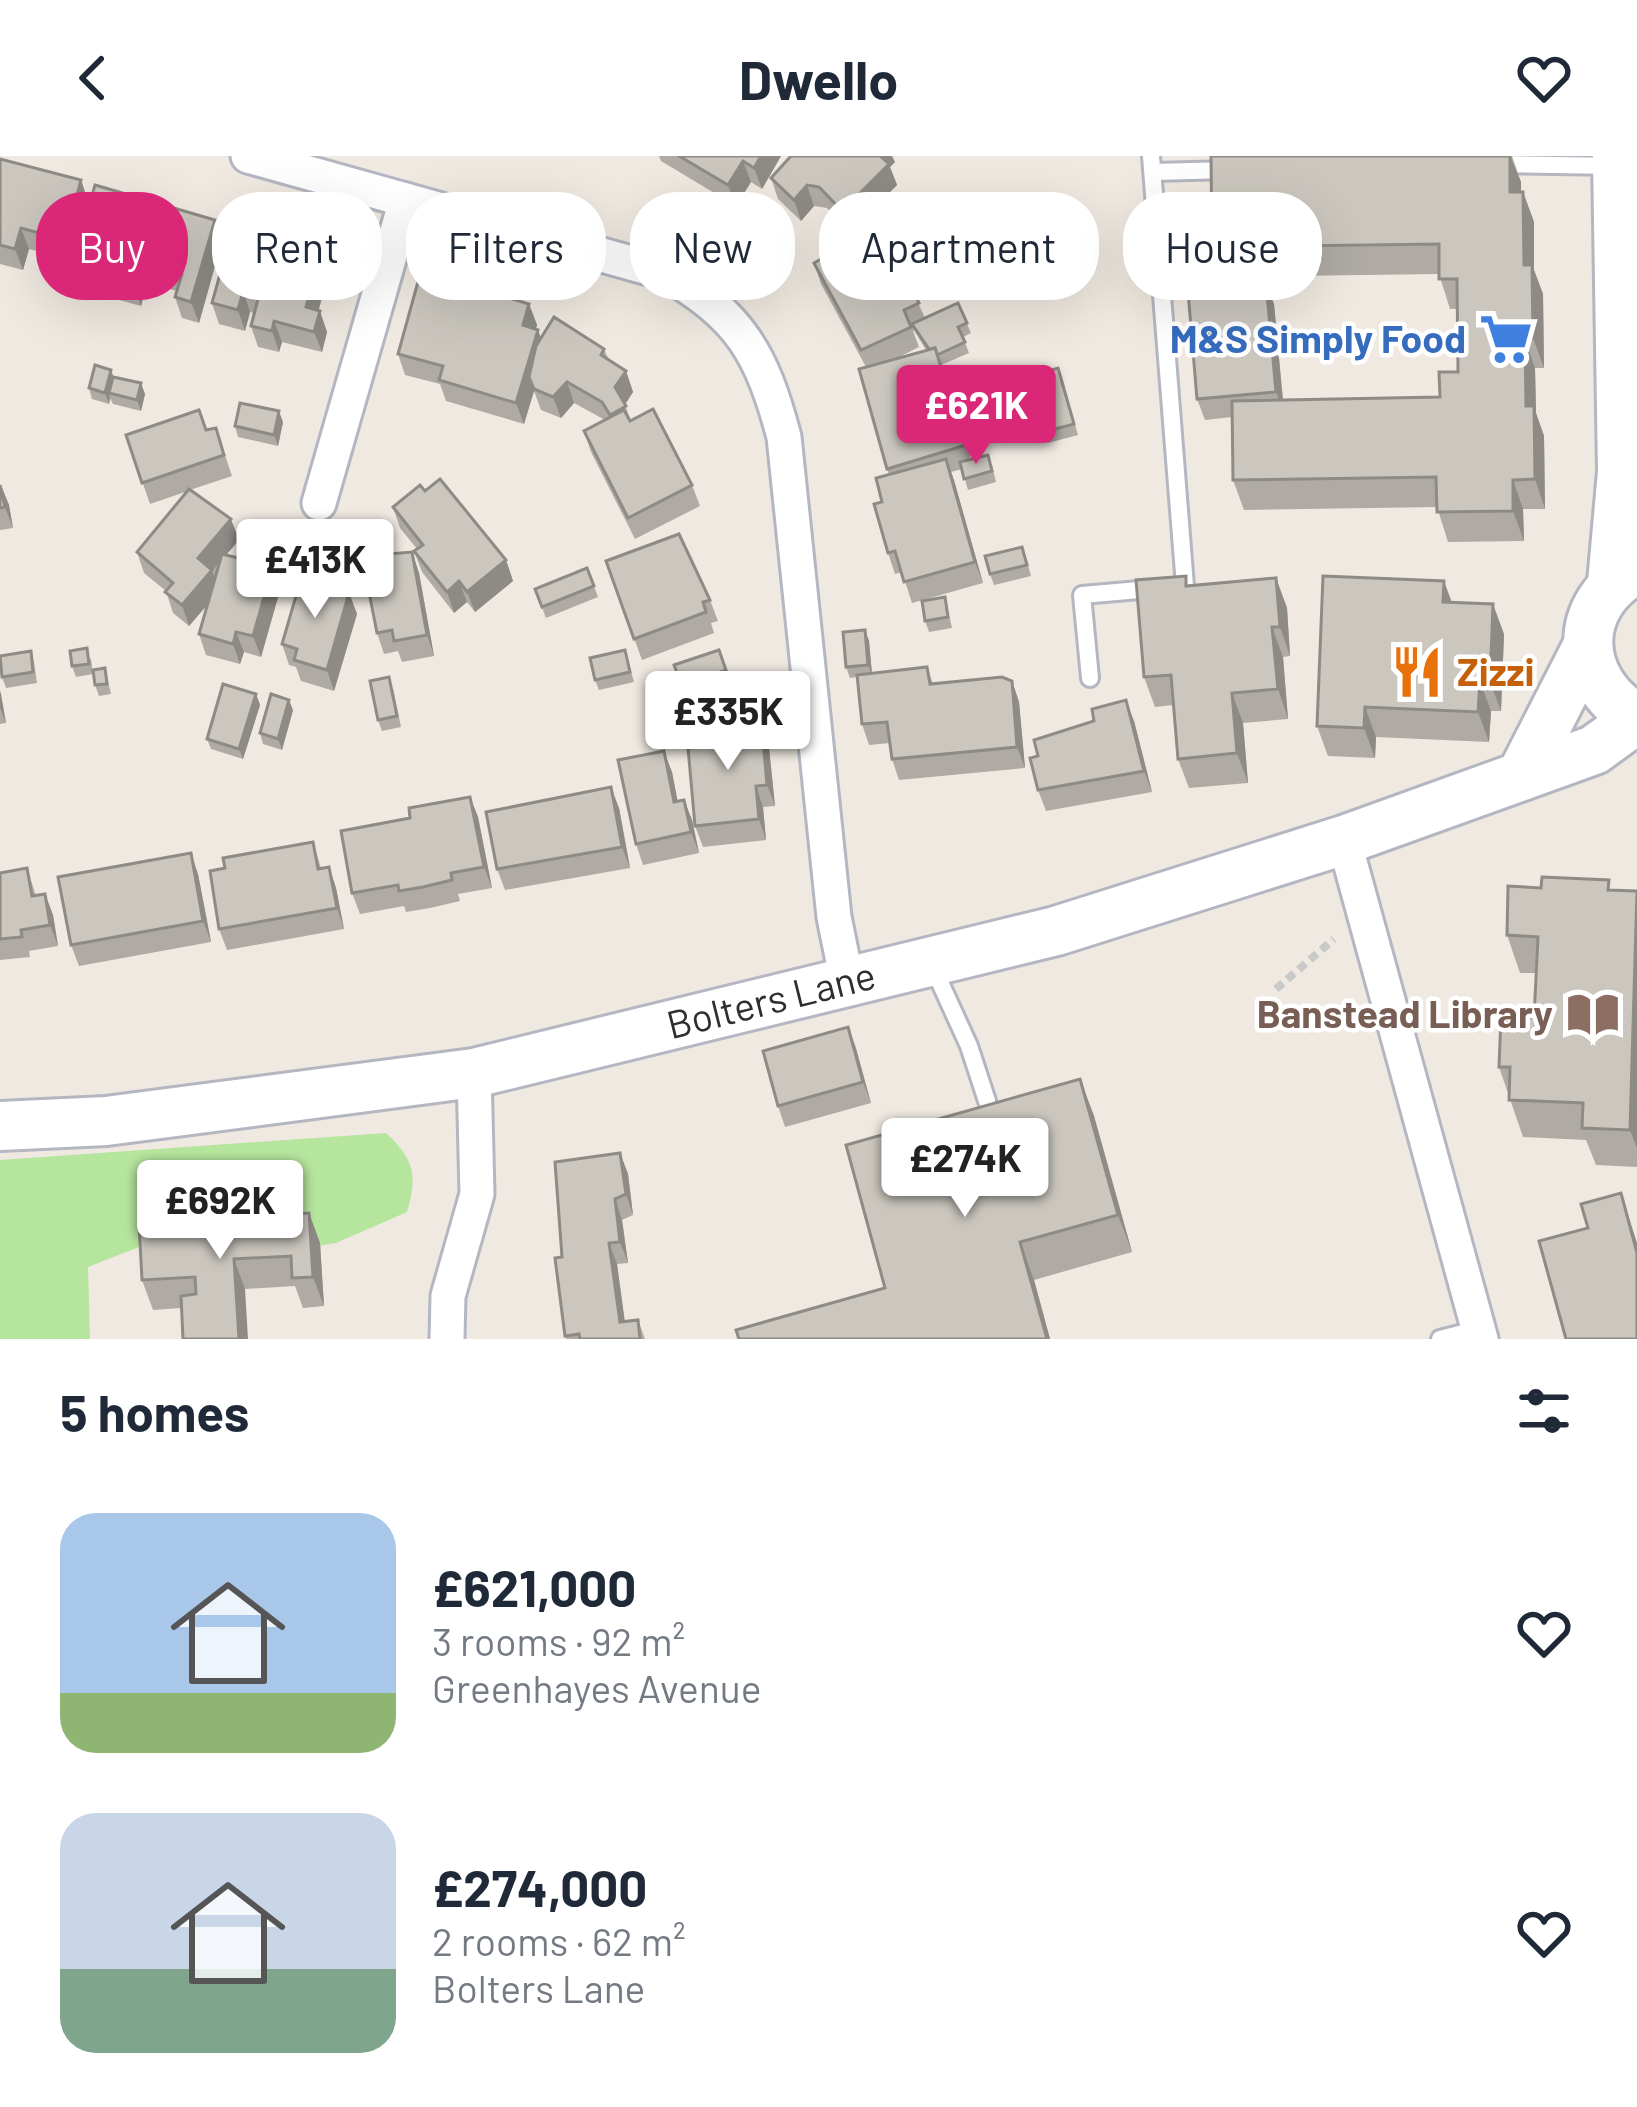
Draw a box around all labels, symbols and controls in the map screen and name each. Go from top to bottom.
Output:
icon: back [60,45,126,111]
icon: heart [1511,45,1577,111]
text: Dwello [739,46,898,111]
chip: Buy [36,192,188,300]
chip: Rent [212,192,382,300]
chip: Filters [406,192,606,300]
chip: New [630,192,795,300]
chip: Apartment [819,192,1099,300]
chip: House [1123,192,1322,300]
supermarket icon: M&S Simply Food [1477,310,1535,368]
place label: M&S Simply Food [1170,314,1466,361]
pin: £621K [892,365,1060,467]
text: £621K [924,380,1028,427]
pin: £413K [231,519,399,621]
text: £413K [263,534,367,581]
restaurant icon: Zizzi [1388,643,1446,701]
place label: Zizzi [1457,647,1535,694]
pin: £335K [644,671,812,773]
text: £335K [672,686,784,733]
street label: Bolters Lane [661,950,880,1047]
library icon: Banstead Library [1564,985,1622,1043]
place label: Banstead Library [1257,989,1553,1036]
pin: £274K [881,1118,1049,1220]
text: £274K [908,1133,1022,1180]
pin: £692K [136,1160,304,1262]
text: £692K [164,1175,276,1222]
icon: filters [1511,1378,1577,1444]
text: 5 homes [60,1381,249,1442]
text: £621,000 [432,1556,636,1617]
icon: home [156,1561,300,1705]
icon: heart [1511,1600,1577,1666]
text: 3 rooms · 92 m² [432,1617,685,1664]
text: Greenhayes Avenue [432,1664,761,1711]
text: £274,000 [432,1856,647,1917]
icon: home [156,1861,300,2005]
icon: heart [1511,1900,1577,1966]
text: 2 rooms · 62 m² [432,1917,686,1964]
text: Bolters Lane [432,1964,645,2011]

